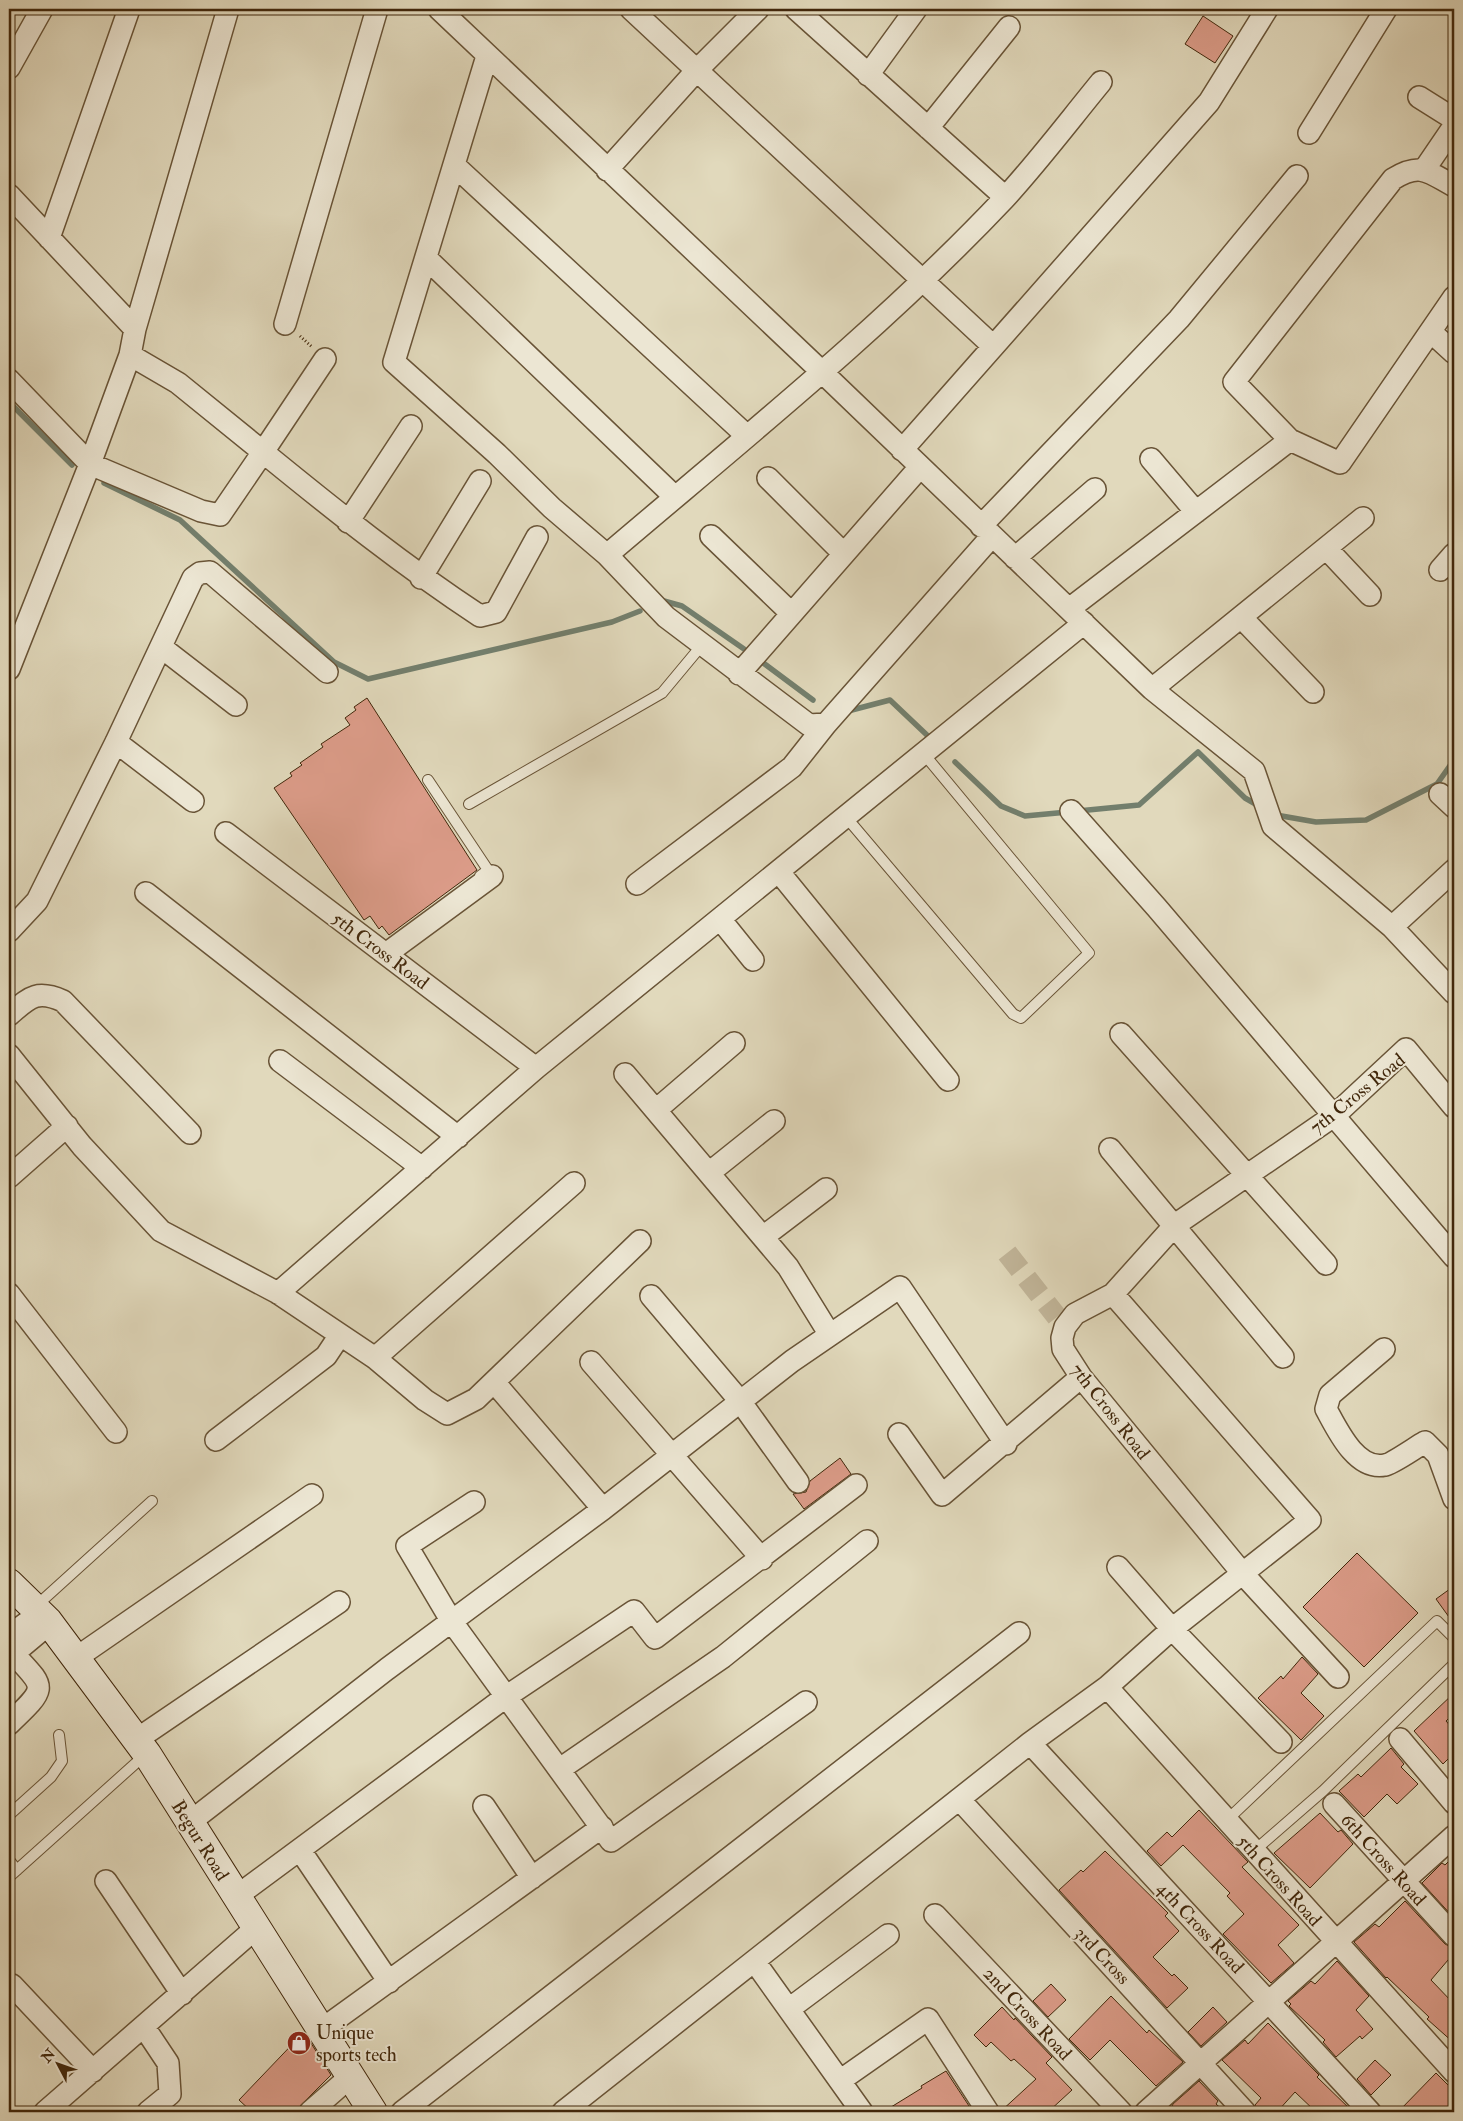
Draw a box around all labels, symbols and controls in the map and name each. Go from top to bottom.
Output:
street label: 5th Cross Road [327,907,434,995]
street label: 7th Cross Road [1305,1048,1411,1139]
street label: 7th Cross Road [1065,1359,1156,1465]
street label: Begur Road [166,1796,235,1886]
street label: 6th Cross Road [1335,1808,1432,1911]
street label: 5th Cross Road [1232,1830,1327,1932]
street label: 4th Cross Road [1152,1877,1249,1979]
street label: 3rd Cross [1069,1922,1135,1990]
street label: 2nd Cross Road [978,1962,1077,2066]
place label: Unique sports tech [316,2021,397,2068]
shop icon: Unique sports tech [286,2030,312,2056]
north arrow [32,2038,82,2088]
text: N [37,2045,59,2067]

